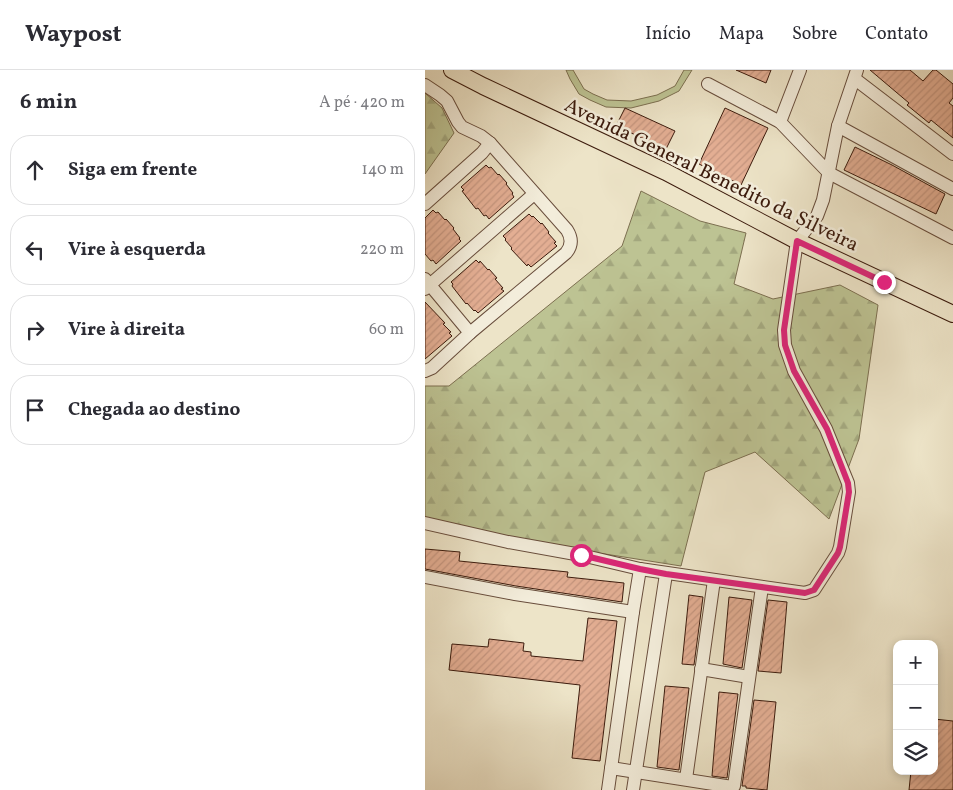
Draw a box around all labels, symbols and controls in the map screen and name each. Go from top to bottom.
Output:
text: Waypost [25,18,122,52]
text: Início [645,22,691,47]
text: Mapa [719,22,764,47]
text: Sobre [792,22,837,47]
text: Contato [865,22,928,47]
text: 6 min [20,88,77,117]
text: A pé · 420 m [319,92,405,114]
street label: Avenida General Benedito da Silveira [559,92,863,259]
icon: ahead [21,156,49,184]
text: Siga em frente [68,157,197,183]
text: 140 m [362,159,404,181]
icon: left [21,236,49,264]
text: Vire à esquerda [68,237,206,263]
text: 220 m [360,239,404,261]
route end [873,271,896,294]
icon: right [21,316,49,344]
text: Vire à direita [68,317,185,343]
text: 60 m [369,319,404,341]
icon: arrive [21,396,49,424]
text: Chegada ao destino [68,397,240,423]
route start [570,544,593,567]
map controls [893,640,938,775]
button: + [893,640,938,685]
button: − [893,685,938,730]
button: layers [893,730,938,775]

